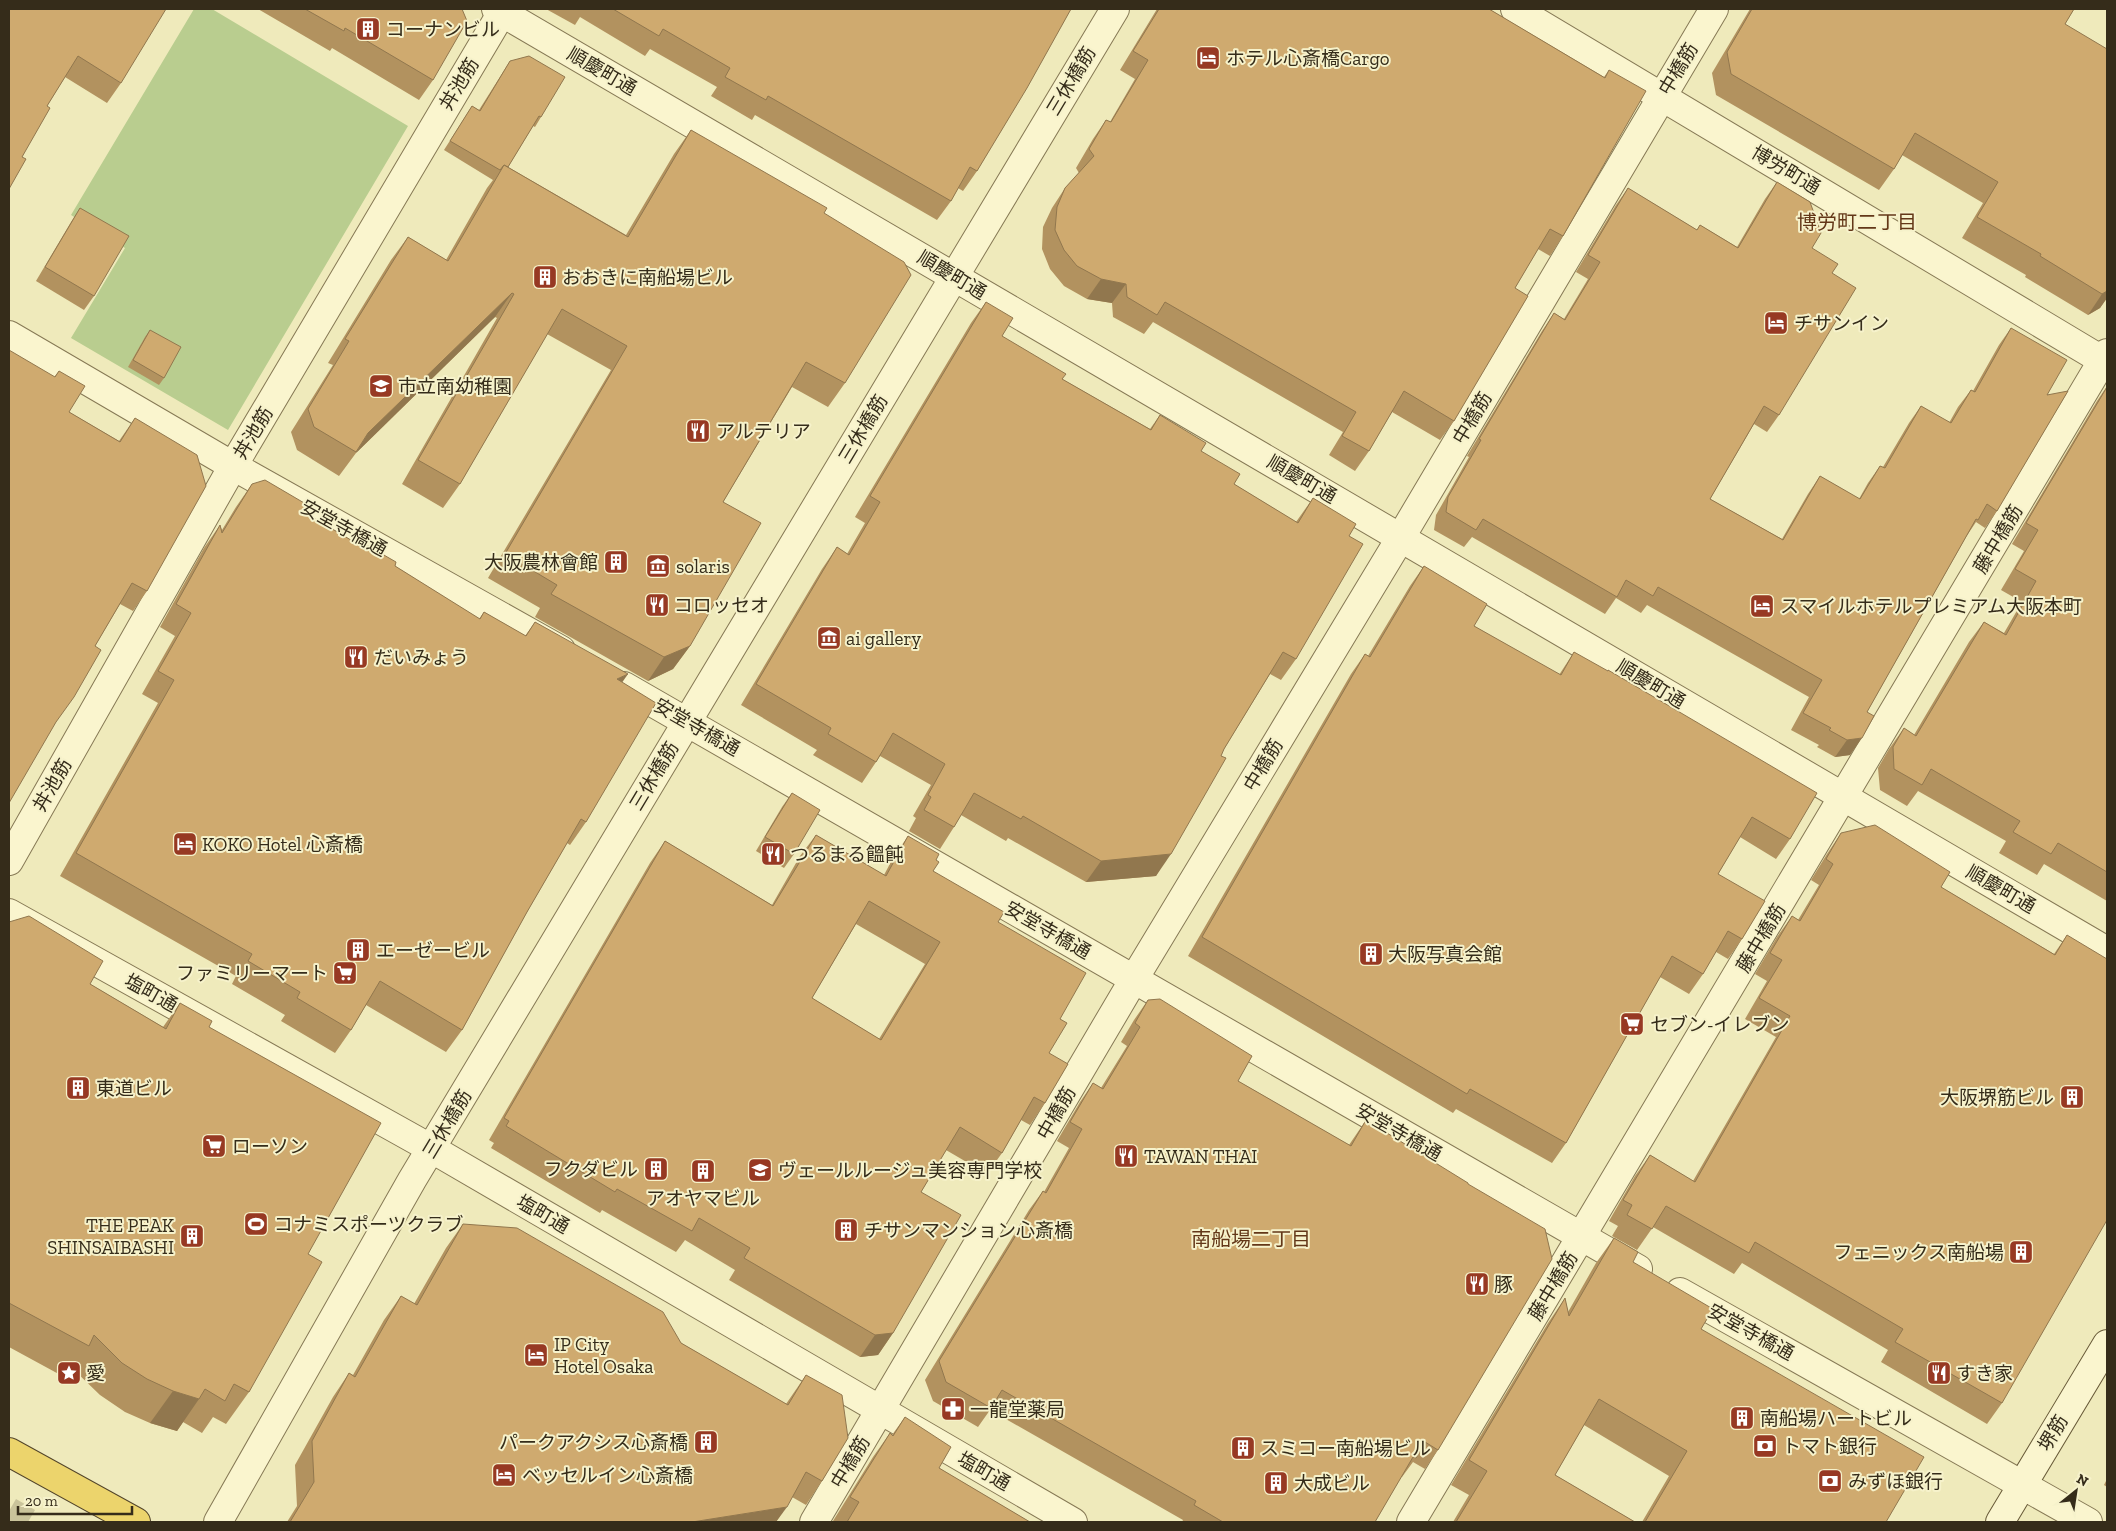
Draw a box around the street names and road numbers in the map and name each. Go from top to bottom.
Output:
street label: 中橋筋 [1653,39,1703,99]
street label: 順慶町通 [563,42,641,100]
street label: 三休橋筋 [1042,42,1100,120]
street label: 丼池筋 [434,54,484,114]
street label: 博労町通 [1747,141,1825,199]
street label: 順慶町通 [913,246,991,304]
street label: 中橋筋 [1447,388,1497,448]
street label: 三休橋筋 [834,390,892,468]
street label: 丼池筋 [228,403,278,463]
street label: 順慶町通 [1263,450,1341,508]
street label: 安堂寺橋通 [297,495,391,561]
street label: 藤中橋筋 [1969,500,2027,578]
street label: 順慶町通 [1612,655,1690,713]
street label: 安堂寺橋通 [650,693,744,761]
street label: 中橋筋 [1238,735,1288,795]
street label: 三休橋筋 [625,737,683,815]
street label: 丼池筋 [28,755,76,815]
street label: 順慶町通 [1962,860,2040,918]
street label: 安堂寺橋通 [1001,896,1095,964]
street label: 藤中橋筋 [1732,899,1790,977]
street label: 塩町通 [120,969,182,1017]
street label: 中橋筋 [1032,1083,1080,1143]
street label: 三休橋筋 [418,1085,476,1163]
street label: 安堂寺橋通 [1352,1098,1446,1166]
street label: 塩町通 [513,1190,573,1238]
street label: 藤中橋筋 [1524,1247,1582,1325]
street label: 安堂寺橋通 [1704,1299,1798,1365]
street label: 堺筋 [2033,1411,2073,1455]
street label: 中橋筋 [825,1432,875,1492]
street label: 塩町通 [954,1447,1014,1495]

